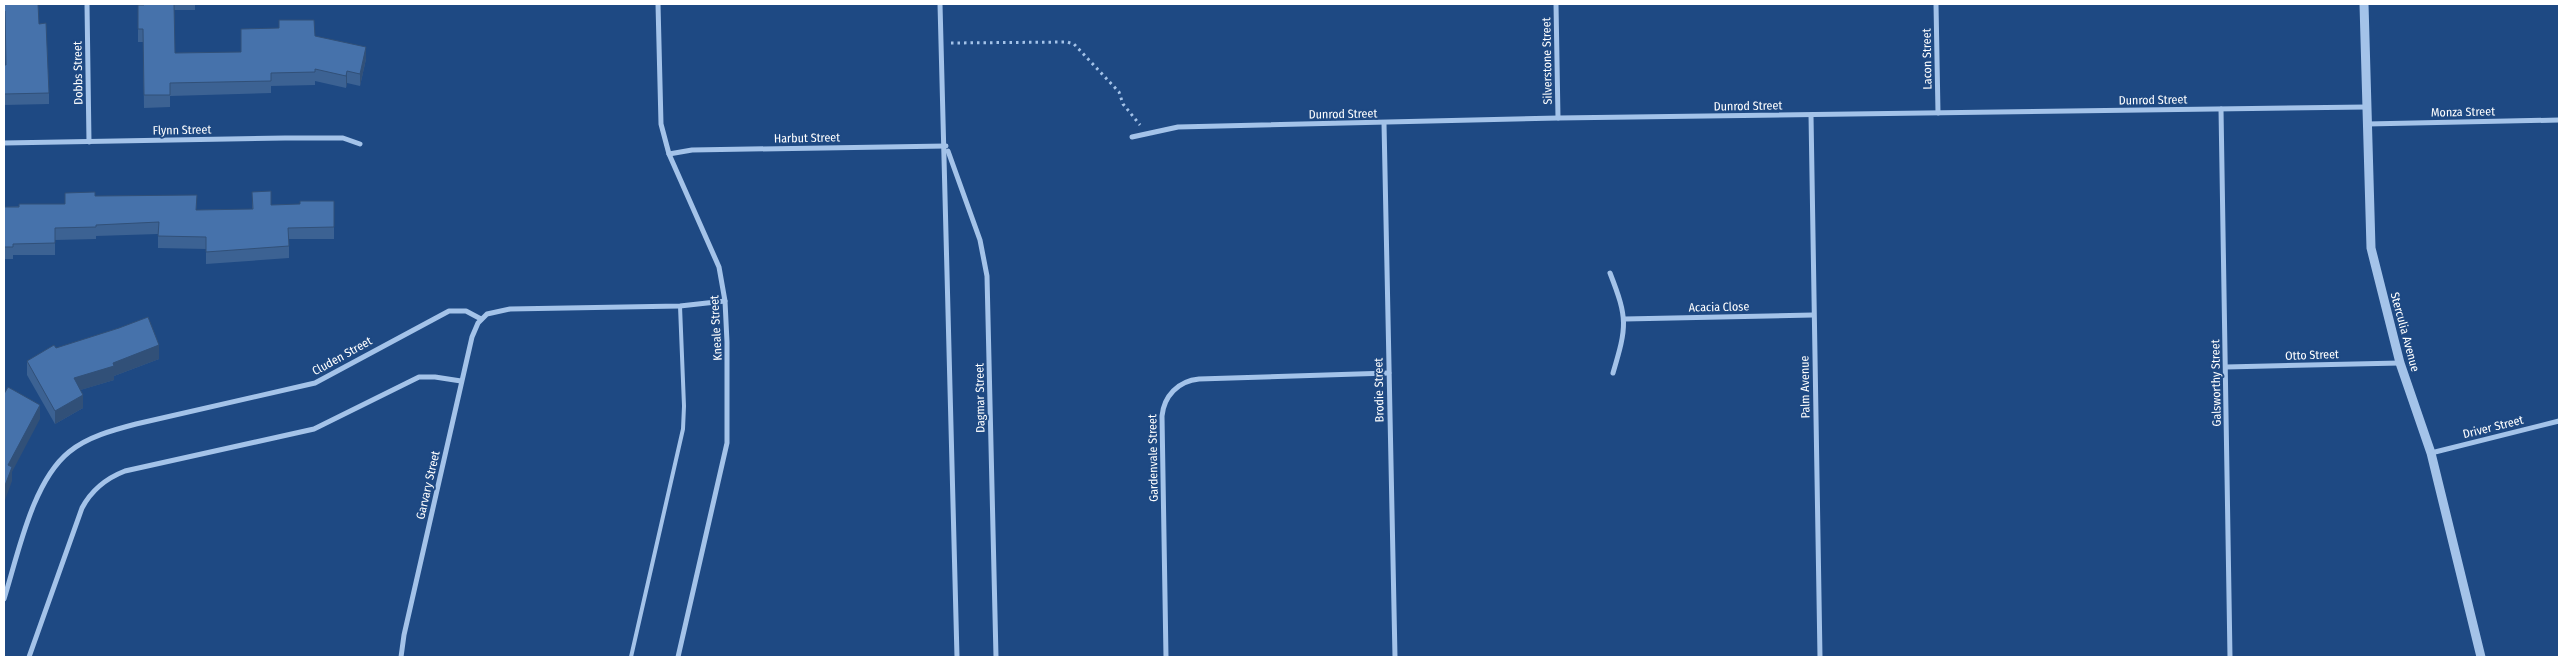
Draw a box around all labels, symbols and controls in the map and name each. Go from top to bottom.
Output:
street label: Silverstone Street [1539,17,1555,105]
street label: Lacon Street [1919,28,1935,90]
street label: Dobbs Street [70,41,86,105]
street label: Dunrod Street [2119,92,2187,108]
street label: Dunrod Street [1714,98,1782,114]
street label: Monza Street [2431,104,2495,120]
street label: Dunrod Street [1309,106,1377,122]
street label: Flynn Street [153,122,211,138]
street label: Harbut Street [774,130,840,146]
street label: Sterculia Avenue [2388,291,2422,373]
street label: Kneale Street [707,295,725,361]
street label: Acacia Close [1689,299,1749,315]
street label: Cluden Street [310,334,375,378]
street label: Galsworthy Street [2208,339,2224,427]
street label: Otto Street [2285,347,2339,363]
street label: Palm Avenue [1797,355,1813,418]
street label: Brodie Street [1371,358,1387,422]
street label: Dagmar Street [972,363,988,433]
street label: Driver Street [2461,413,2525,441]
street label: Gardenvale Street [1145,414,1161,502]
street label: Garvary Street [413,449,443,521]

